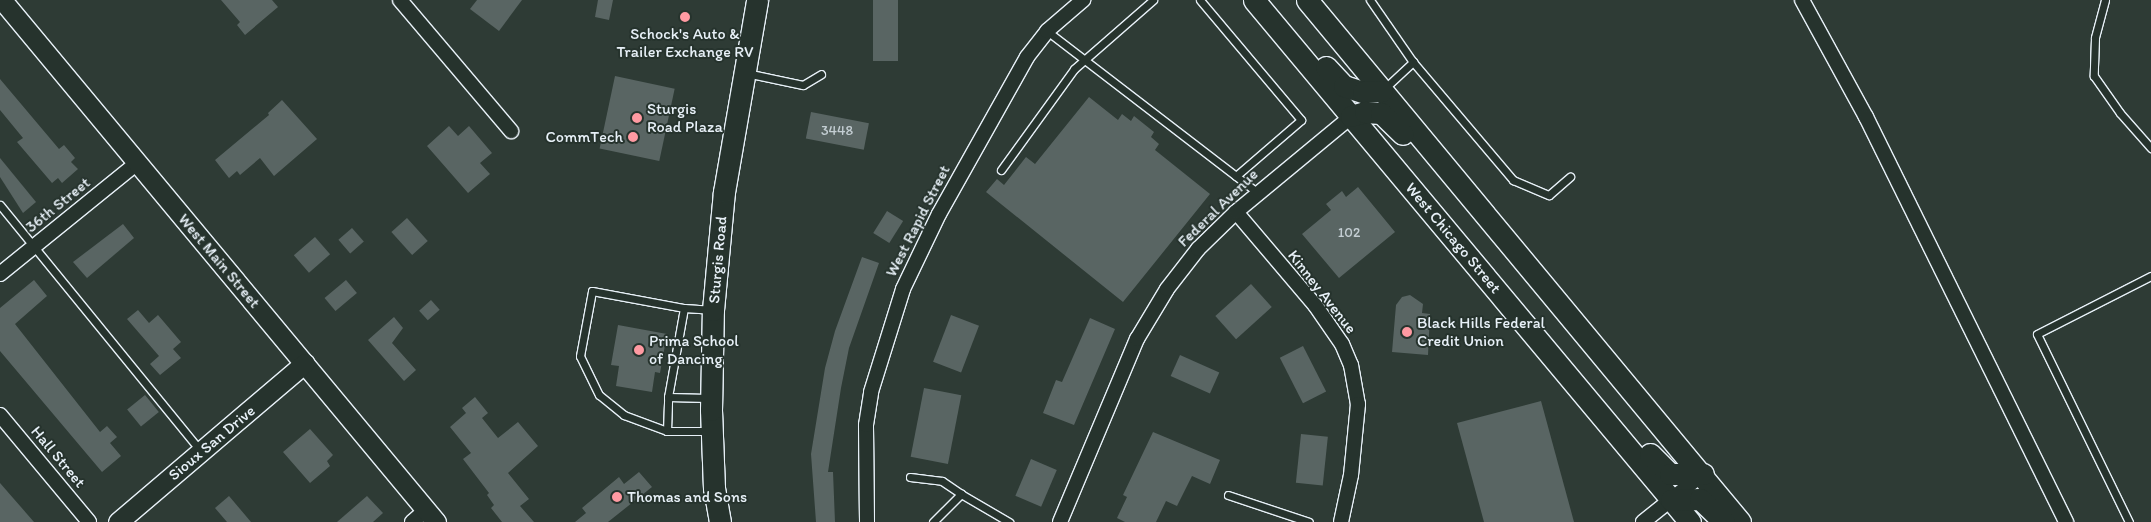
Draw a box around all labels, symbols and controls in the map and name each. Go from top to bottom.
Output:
marker: Schock's Auto & Trailer Exchange RV [679,11,691,23]
place label: Schock's Auto & Trailer Exchange RV [617,24,753,62]
place label: Sturgis Road Plaza [647,99,722,137]
marker: Sturgis Road Plaza [631,112,643,124]
house number: 3448 [821,123,853,139]
place label: CommTech [545,127,623,147]
marker: CommTech [627,131,639,143]
street label: West Rapid Street [882,162,954,280]
street label: Federal Avenue [1174,165,1262,251]
street label: 36th Street [22,173,94,237]
street label: West Chicago Street [1401,179,1505,297]
street label: West Main Street [174,210,264,312]
street label: Sturgis Road [705,216,731,304]
house number: 102 [1338,225,1360,241]
street label: Kinney Avenue [1283,246,1361,338]
place label: Black Hills Federal Credit Union [1417,313,1545,351]
marker: Black Hills Federal Credit Union [1401,326,1413,338]
place label: Prima School of Dancing [649,331,738,369]
marker: Prima School of Dancing [633,344,645,356]
street label: Sioux San Drive [165,401,259,485]
street label: Hall Street [27,422,89,492]
place label: Thomas and Sons [627,487,747,507]
marker: Thomas and Sons [611,491,623,503]

